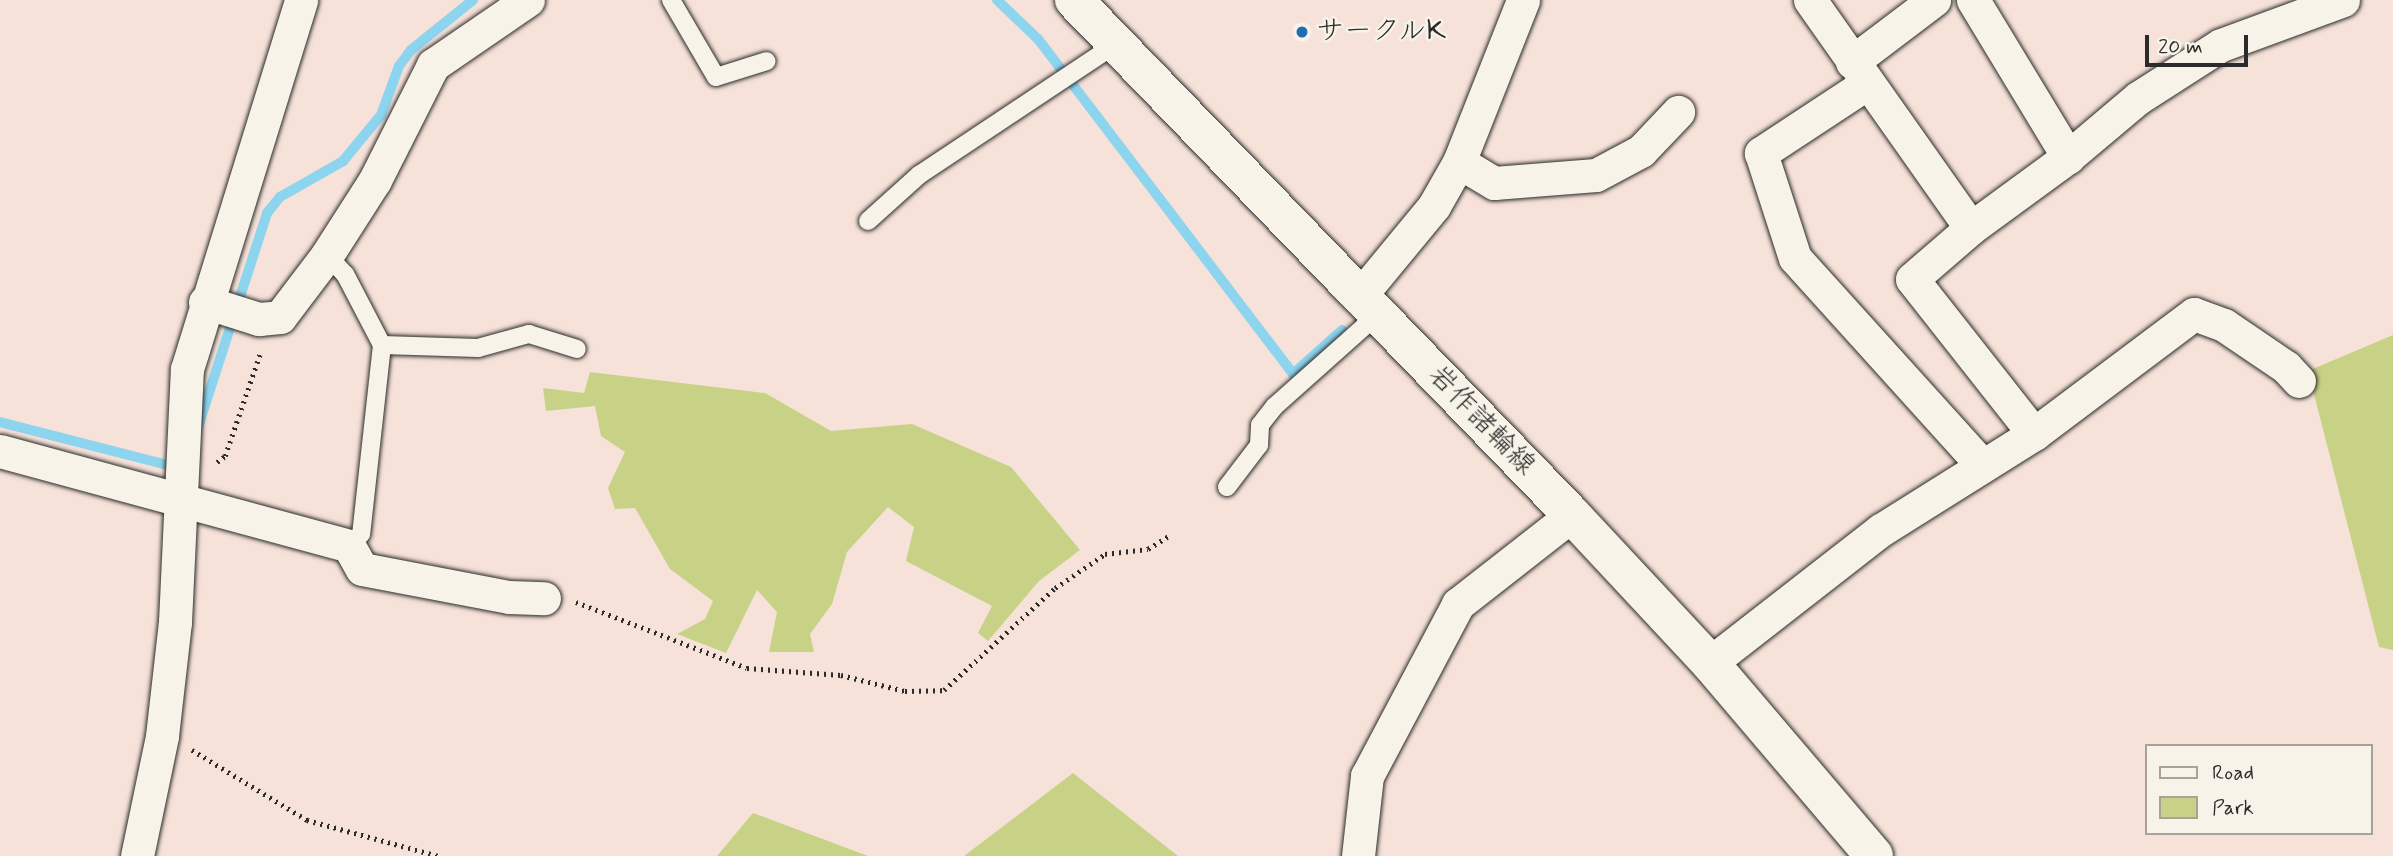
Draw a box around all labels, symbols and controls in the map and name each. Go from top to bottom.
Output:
place label: サークルK [1316,15,1448,49]
scale bar [2148,21,2251,65]
marker: サークルK [1294,24,1310,40]
text: 20 m [2158,33,2203,61]
street label: 岩作諸輪線 [1420,359,1542,483]
legend [2144,744,2372,835]
text: Road [2212,759,2254,787]
text: Park [2212,794,2254,822]

